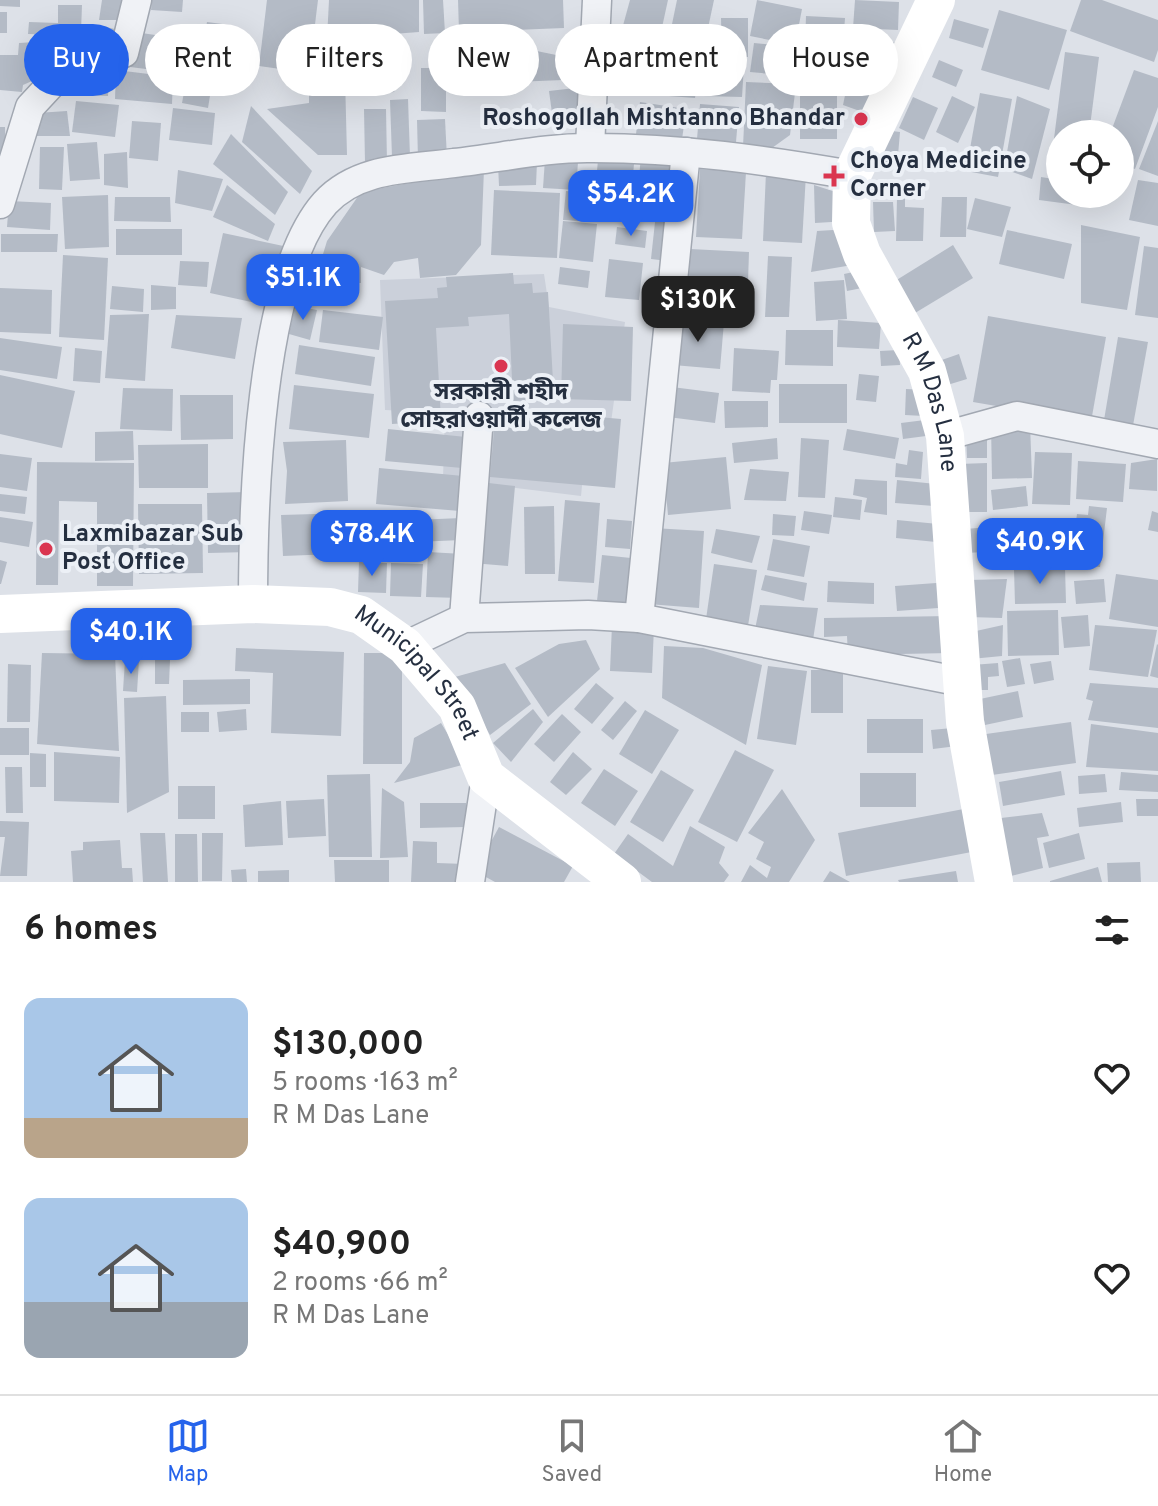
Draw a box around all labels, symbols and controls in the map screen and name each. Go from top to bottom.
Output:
chip: Buy [24,24,129,96]
chip: Rent [145,24,260,96]
chip: Filters [276,24,412,96]
chip: New [428,24,539,96]
chip: Apartment [555,24,747,96]
chip: House [763,24,898,96]
place label: Roshogollah Mishtanno Bhandar [482,104,845,134]
marker: Roshogollah Mishtanno Bhandar [852,110,870,128]
map controls [1046,120,1134,208]
button: locate [1046,120,1134,208]
place label: Choya Medicine Corner [850,147,1027,205]
marker: Choya Medicine Corner [825,167,843,185]
pin: $54.2K [566,170,696,238]
text: $54.2K [586,179,676,212]
pin: $51.1K [238,254,368,322]
text: $51.1K [264,263,342,296]
pin: $130K [642,276,754,344]
text: $130K [660,285,736,318]
street label: R M Das Lane [894,327,962,473]
marker: সরকারী শহীদ সোহরাওয়ার্দী কলেজ [492,357,510,375]
place label: সরকারী শহীদ সোহরাওয়ার্দী কলেজ [400,377,602,436]
pin: $78.4K [307,510,437,578]
pin: $40.9K [975,518,1105,586]
text: $78.4K [329,519,415,552]
place label: Laxmibazar Sub Post Office [62,520,244,578]
text: $40.9K [995,527,1085,560]
marker: Laxmibazar Sub Post Office [37,540,55,558]
street label: Municipal Street [348,599,484,745]
pin: $40.1K [66,608,196,676]
text: $40.1K [89,617,173,650]
icon: filters [1090,908,1134,952]
text: 6 homes [24,909,158,952]
text: $130,000 [272,1024,424,1067]
icon: home [88,1030,184,1126]
icon: heart [1090,1056,1134,1100]
text: 5 rooms · 163 m² [272,1067,458,1100]
text: R M Das Lane [272,1100,429,1133]
text: $40,900 [272,1224,411,1267]
icon: home [88,1230,184,1326]
icon: heart [1090,1256,1134,1300]
text: 2 rooms · 66 m² [272,1267,448,1300]
text: R M Das Lane [272,1300,429,1333]
tab: Map [166,1414,210,1489]
tab: Saved [542,1414,602,1489]
tab: Home [934,1414,992,1489]

